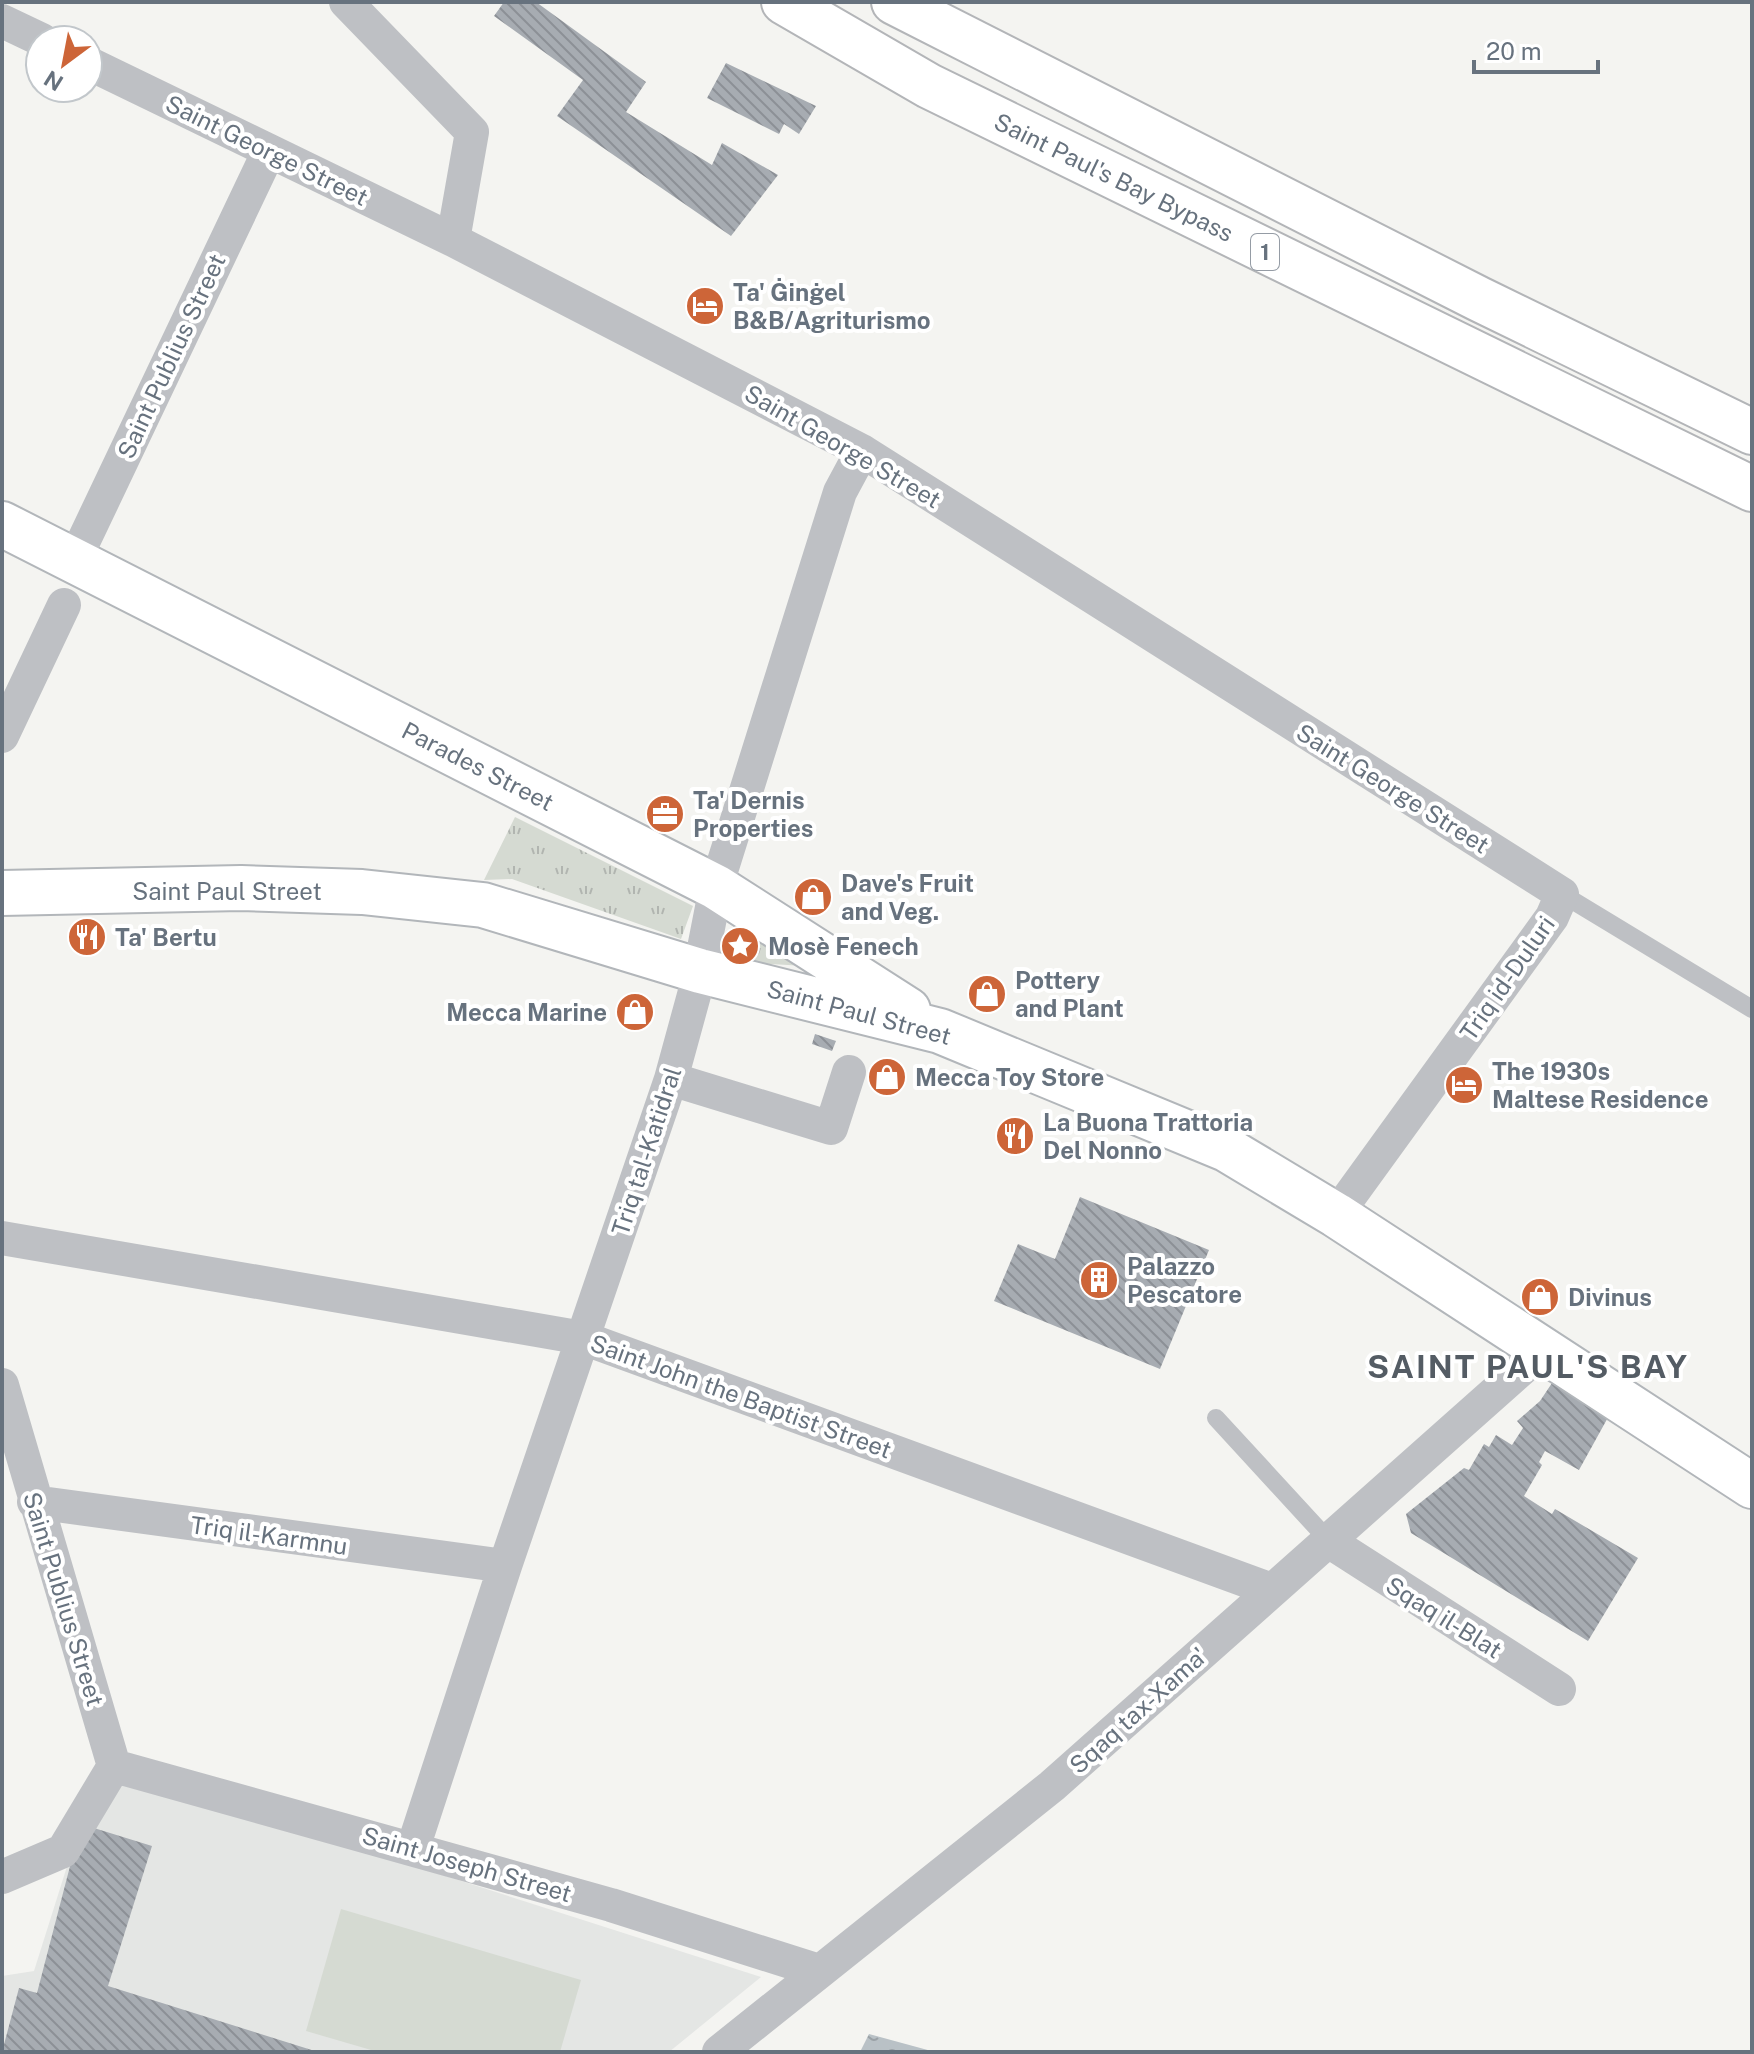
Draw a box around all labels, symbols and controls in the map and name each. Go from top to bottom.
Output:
north arrow [24,24,104,104]
scale bar [1474,24,1598,74]
text: 20 m [1486,37,1542,65]
text: N [39,65,68,97]
street label: Saint George Street [161,89,373,211]
street label: Saint Paul's Bay Bypass [990,107,1238,247]
road number: 1 [1251,234,1279,270]
street label: Saint Publius Street [111,249,231,463]
place label: Ta' Ġinġel B&B/Agriturismo [733,278,931,334]
hotel icon: Ta' Ġinġel B&B/Agriturismo [684,285,726,327]
street label: Saint George Street [740,378,946,514]
street label: Parades Street [398,716,558,816]
street label: Saint George Street [1292,717,1494,859]
place label: Ta' Dernis Properties [693,786,813,842]
office icon: Ta' Dernis Properties [644,793,686,835]
place label: Dave's Fruit and Veg. [841,869,974,925]
shop icon: Dave's Fruit and Veg. [792,876,834,918]
street label: Saint Paul Street [132,877,322,905]
street label: Triq id-Duluri [1454,910,1560,1046]
restaurant icon: Ta' Bertu [66,916,108,958]
place label: Ta' Bertu [115,923,217,951]
place icon: Mosè Fenech [719,925,761,967]
place label: Mosè Fenech [768,932,919,960]
place label: Pottery and Plant [1015,966,1124,1022]
shop icon: Pottery and Plant [966,973,1008,1015]
street label: Saint Paul Street [764,974,954,1050]
shop icon: Mecca Marine [614,991,656,1033]
place label: Mecca Marine [446,998,607,1026]
shop icon: Mecca Toy Store [866,1056,908,1098]
place label: The 1930s Maltese Residence [1492,1057,1709,1113]
street label: Triq tal-Katidral [606,1063,686,1239]
place label: Mecca Toy Store [915,1063,1104,1091]
hotel icon: The 1930s Maltese Residence [1443,1064,1485,1106]
place label: La Buona Trattoria Del Nonno [1043,1108,1253,1164]
restaurant icon: La Buona Trattoria Del Nonno [994,1115,1036,1157]
place label: Palazzo Pescatore [1127,1252,1242,1308]
building icon: Palazzo Pescatore [1078,1259,1120,1301]
shop icon: Divinus [1519,1276,1561,1318]
place label: Divinus [1568,1283,1652,1311]
street label: Saint John the Baptist Street [587,1328,895,1464]
district label: SAINT PAUL'S BAY [1367,1348,1689,1385]
street label: Saint Publius Street [18,1489,110,1709]
street label: Triq il-Karmnu [189,1510,349,1560]
street label: Sqaq il-Blat [1381,1570,1507,1664]
street label: Sqaq tax-Xama' [1064,1641,1212,1779]
street label: Saint Joseph Street [359,1821,575,1907]

